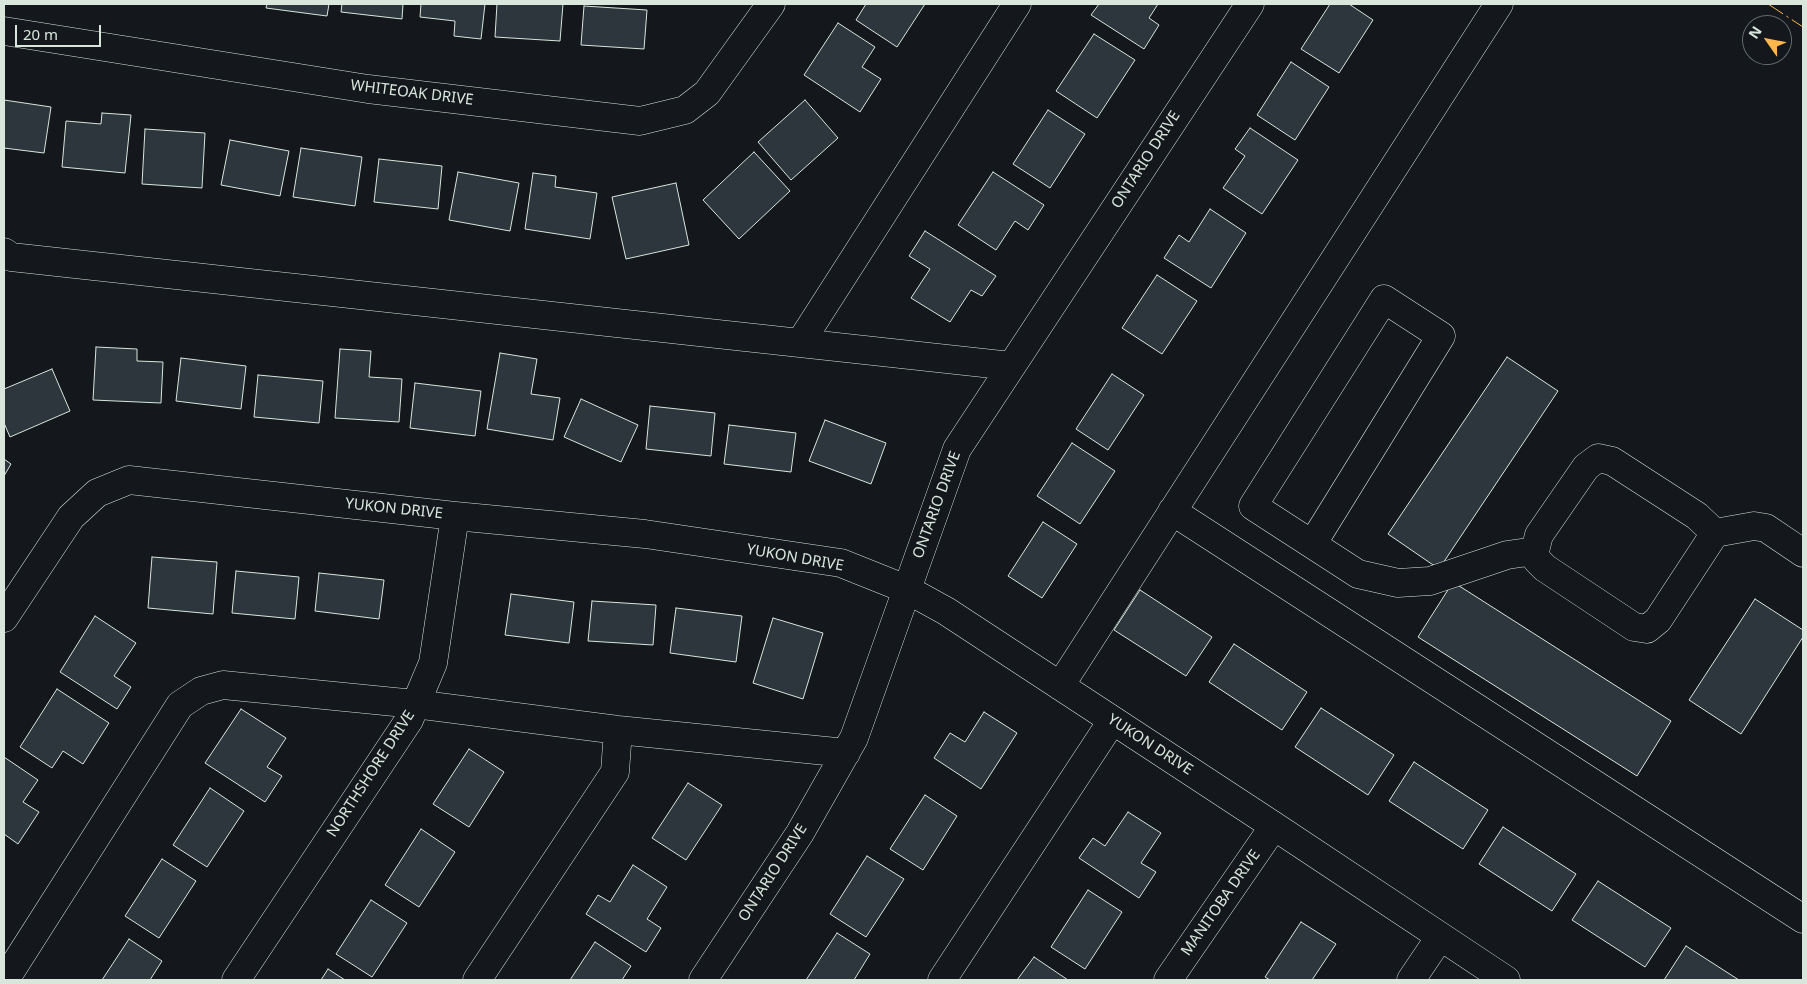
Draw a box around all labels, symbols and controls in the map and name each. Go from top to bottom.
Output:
scale bar [18,15,104,47]
north arrow [1742,15,1792,65]
text: N [1744,22,1766,42]
text: 20 m [23,24,58,44]
street label: WHITEOAK DRIVE [350,77,474,109]
street label: ONTARIO DRIVE [1108,108,1184,212]
street label: ONTARIO DRIVE [909,449,965,561]
street label: YUKON DRIVE [344,495,444,523]
street label: YUKON DRIVE [745,541,845,575]
street label: NORTHSHORE DRIVE [323,707,419,841]
street label: YUKON DRIVE [1104,711,1196,779]
street label: ONTARIO DRIVE [735,821,811,925]
street label: MANITOBA DRIVE [1178,846,1264,960]

